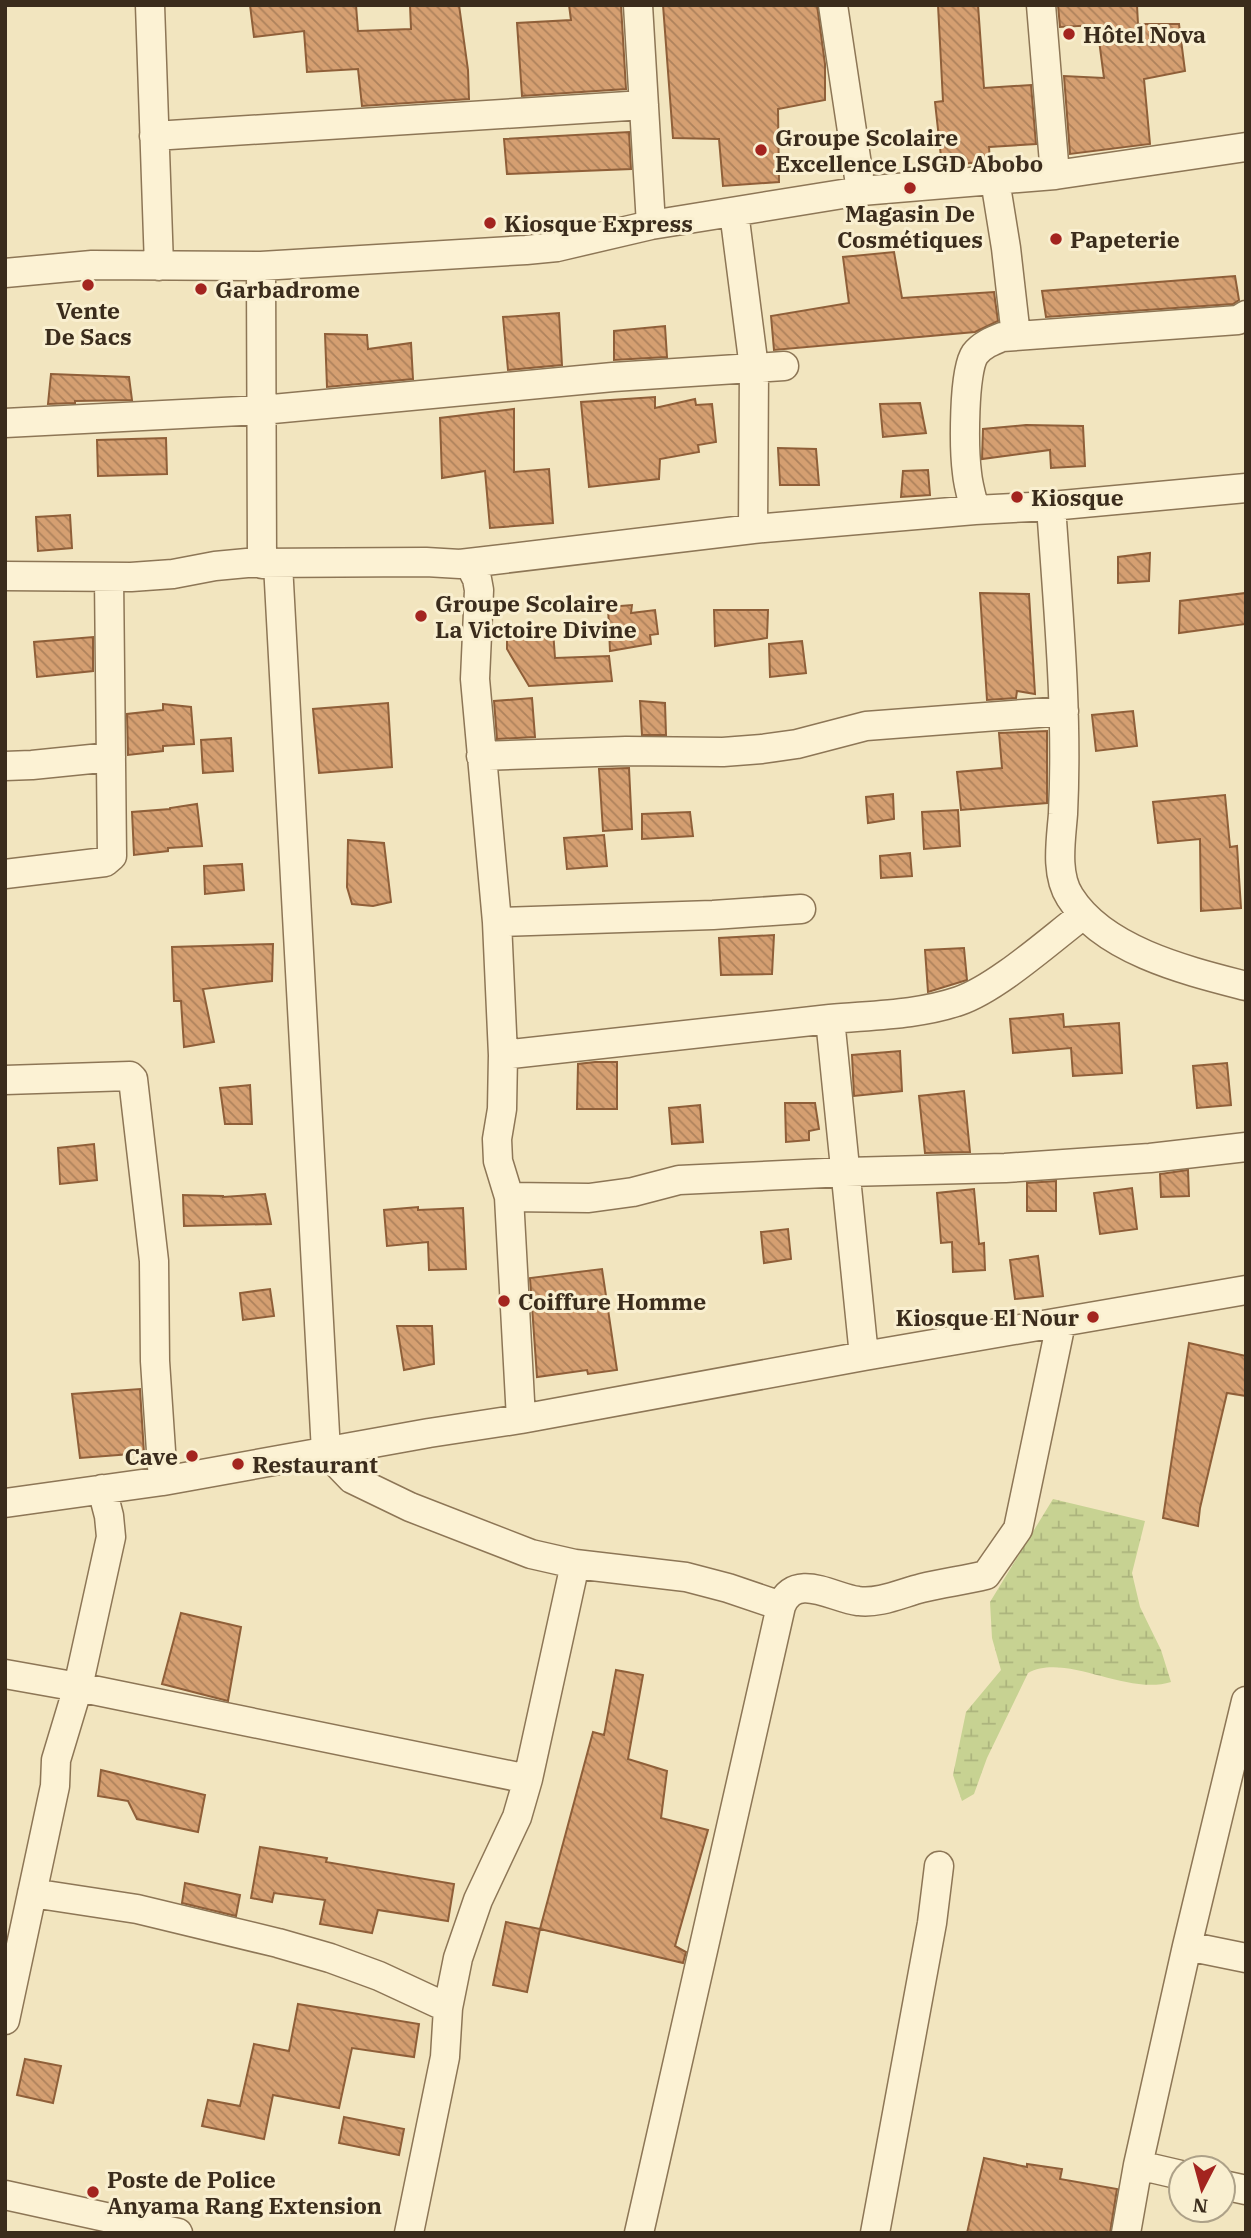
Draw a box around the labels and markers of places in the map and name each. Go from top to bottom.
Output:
place label: Hôtel Nova [1083,19,1206,49]
marker: Hôtel Nova [1061,26,1077,42]
place label: Groupe Scolaire Excellence LSGD Abobo [775,122,1043,178]
marker: Groupe Scolaire Excellence LSGD Abobo [753,142,769,158]
marker: Magasin De Cosmétiques [902,180,918,196]
place label: Magasin De Cosmétiques [837,198,983,254]
place label: Kiosque Express [504,208,693,238]
marker: Kiosque Express [482,215,498,231]
place label: Papeterie [1070,224,1180,254]
marker: Papeterie [1048,231,1064,247]
place label: Garbadrome [215,274,360,304]
marker: Vente De Sacs [80,277,96,293]
marker: Garbadrome [193,281,209,297]
place label: Vente De Sacs [44,295,132,351]
place label: Kiosque [1031,482,1124,512]
marker: Kiosque [1009,489,1025,505]
place label: Groupe Scolaire La Victoire Divine [435,588,637,644]
marker: Groupe Scolaire La Victoire Divine [413,608,429,624]
place label: Coiffure Homme [518,1286,706,1316]
marker: Coiffure Homme [496,1293,512,1309]
place label: Kiosque El Nour [896,1302,1080,1332]
marker: Kiosque El Nour [1085,1309,1101,1325]
place label: Cave [125,1441,178,1471]
marker: Cave [184,1448,200,1464]
place label: Restaurant [252,1449,378,1479]
marker: Restaurant [230,1456,246,1472]
place label: Poste de Police Anyama Rang Extension [107,2164,382,2220]
marker: Poste de Police Anyama Rang Extension [85,2184,101,2200]

